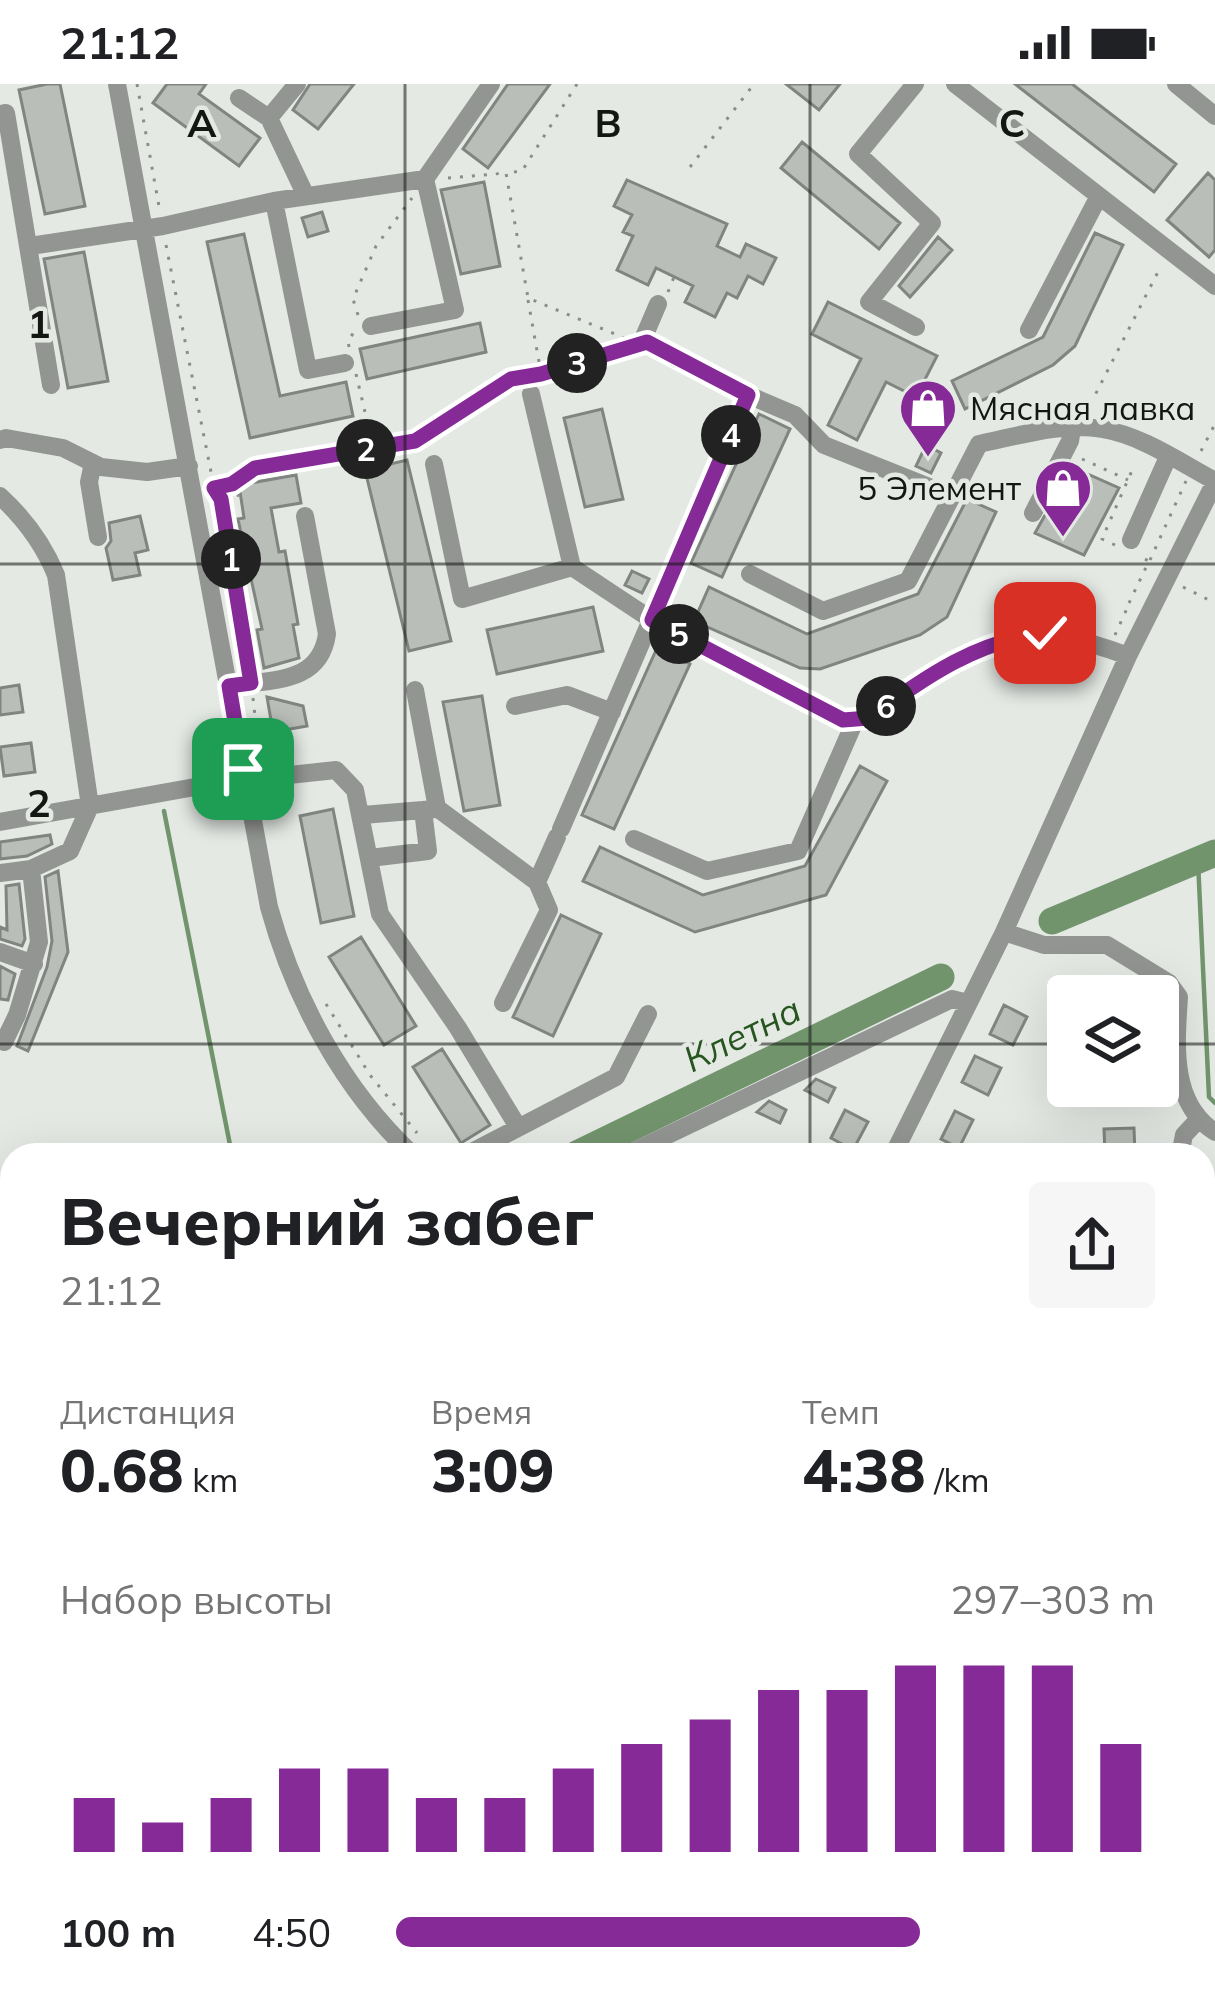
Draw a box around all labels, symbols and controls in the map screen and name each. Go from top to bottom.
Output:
text: 21:12 [60,14,179,70]
text: A [187,98,217,147]
text: B [595,98,621,147]
text: C [999,98,1025,147]
text: 1 [27,299,51,348]
pin: 3 [547,333,607,393]
text: 3 [567,342,587,383]
shop icon: Мясная лавка [897,377,959,459]
place label: Мясная лавка [970,387,1196,428]
pin: 4 [701,405,761,465]
text: 4 [721,414,741,455]
pin: 2 [336,419,396,479]
text: 2 [356,428,376,469]
shop icon: 5 Элемент [1032,457,1094,539]
place label: 5 Элемент [857,467,1021,508]
pin: 1 [201,529,261,589]
text: 1 [221,538,241,579]
pin [994,582,1096,684]
icon: check [1012,600,1078,666]
pin: 5 [649,604,709,664]
text: 5 [669,613,689,654]
pin: 6 [856,676,916,736]
text: 6 [876,685,896,726]
pin [192,718,294,820]
icon: arrive [210,736,276,802]
text: 2 [27,778,51,827]
map controls [1047,975,1179,1107]
button: layers [1047,975,1179,1107]
water label: Клетна [676,986,808,1081]
text: Вечерний забег [60,1179,594,1262]
button: share [1029,1182,1155,1308]
text: 21:12 [60,1266,163,1315]
text: Дистанция [60,1391,236,1432]
text: Время [431,1391,532,1432]
text: Темп [802,1391,880,1432]
text: 0.68 [60,1432,184,1507]
text: 3:09 [431,1432,555,1507]
text: 4:38 [802,1432,926,1507]
text: km [184,1459,238,1500]
text: /km [926,1459,990,1500]
text: Набор высоты [60,1575,333,1624]
text: 297–303 m [950,1575,1155,1624]
text: 100 m [60,1908,176,1957]
text: 4:50 [252,1908,331,1957]

